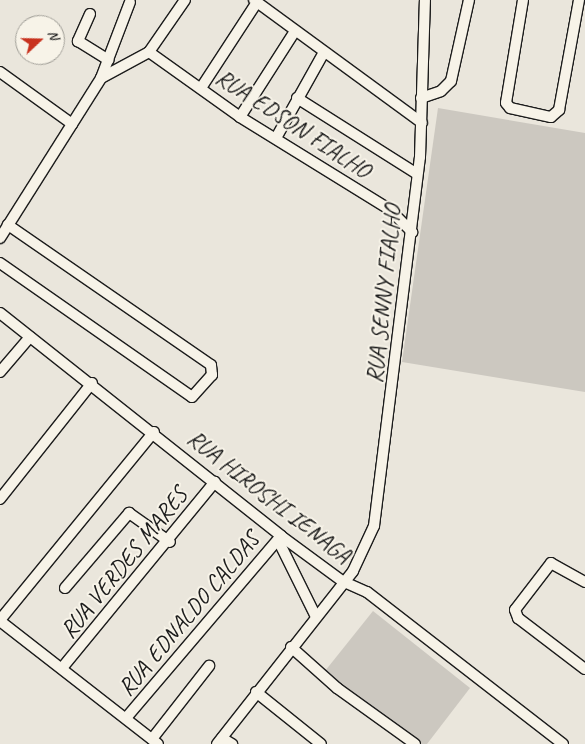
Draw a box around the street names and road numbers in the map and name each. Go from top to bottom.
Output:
street label: RUA EDSON FIALHO [210,63,376,185]
street label: RUA SENNY FIALHO [360,204,408,384]
street label: RUA HIROSHI IENAGA [181,424,357,570]
street label: RUA VERDES MARES [54,482,194,644]
street label: RUA EDNALDO CALDAS [112,527,266,701]

